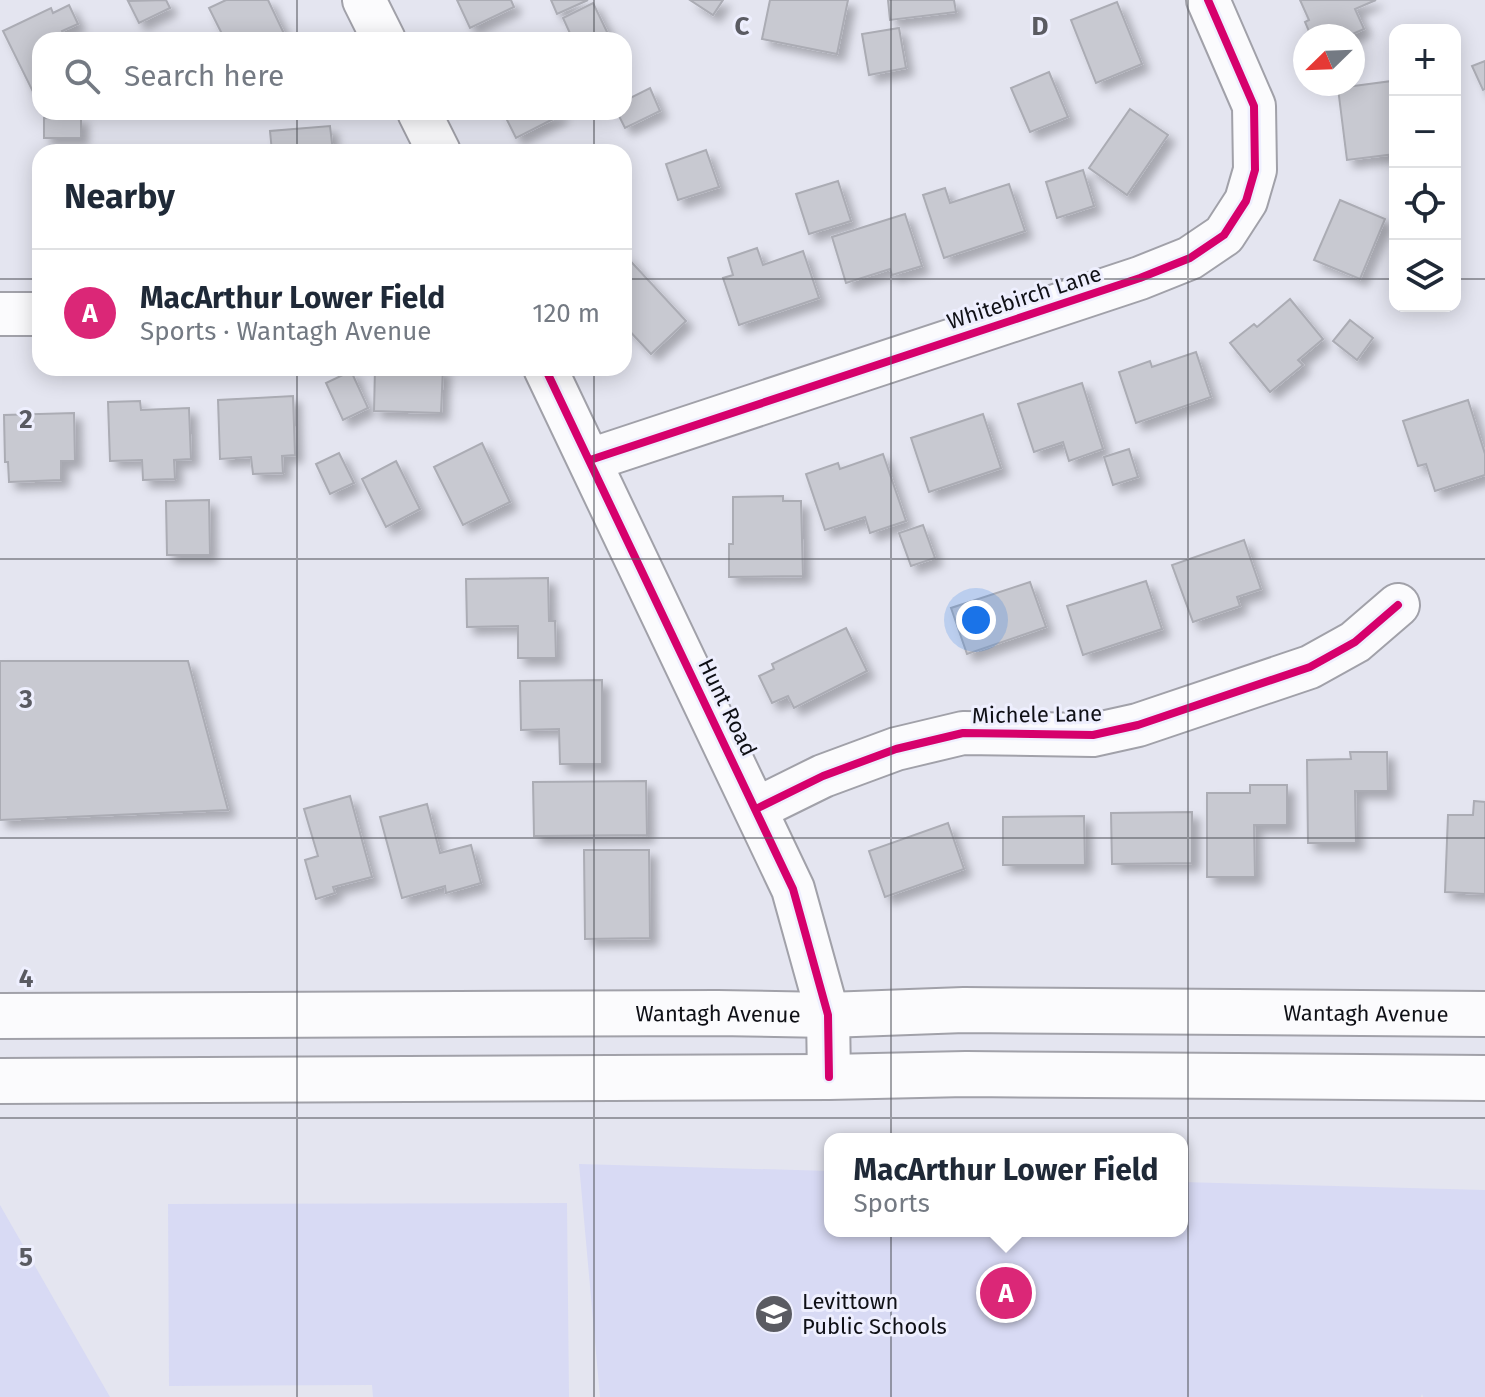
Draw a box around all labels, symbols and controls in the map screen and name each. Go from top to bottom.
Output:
text: C [735,11,750,42]
text: D [1032,11,1049,42]
north arrow [1293,24,1365,96]
map controls [1389,24,1461,312]
button: + [1389,24,1461,96]
search box [32,32,632,120]
icon: search [60,54,104,98]
text: Search here [124,58,284,94]
button: − [1389,96,1461,168]
button: locate [1389,168,1461,240]
text: Nearby [64,176,175,217]
button: layers [1389,240,1461,312]
street label: Whitebirch Lane [944,260,1105,335]
text: MacArthur Lower Field [140,280,445,316]
text: A [82,298,98,329]
text: 120 m [532,298,600,329]
text: Sports · Wantagh Avenue [140,316,432,347]
text: 2 [19,404,33,435]
your location [956,600,996,640]
street label: Hunt Road [692,654,763,760]
text: 3 [18,684,33,715]
street label: Michele Lane [972,700,1102,729]
text: 4 [19,963,34,994]
street label: Wantagh Avenue [1283,999,1449,1028]
street label: Wantagh Avenue [635,1000,801,1029]
popup [824,1133,1188,1237]
text: MacArthur Lower Field [853,1152,1159,1188]
text: Sports [853,1188,930,1219]
text: 5 [19,1242,33,1273]
pin: A [980,1263,1032,1323]
place label: Levittown Public Schools [802,1288,947,1340]
school or university icon: Levittown Public Schools [753,1293,795,1335]

